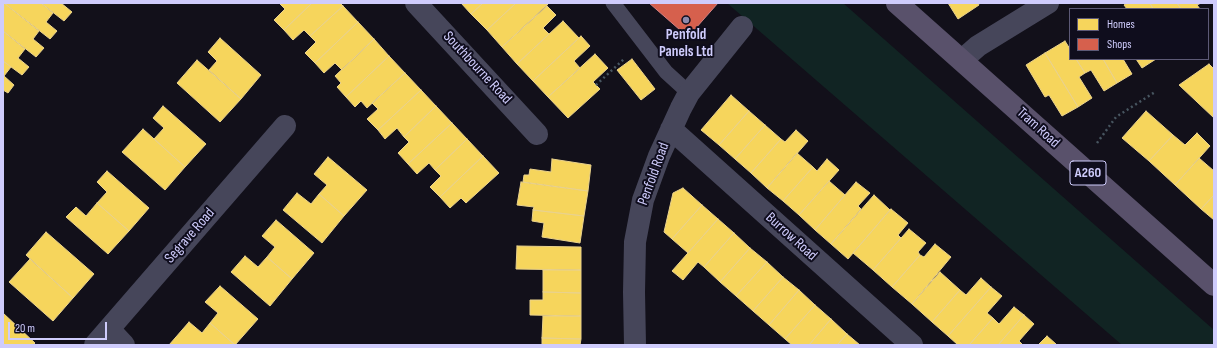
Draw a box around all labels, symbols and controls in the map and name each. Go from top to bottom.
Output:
legend [1069,8,1209,60]
marker: Penfold Panels Ltd [681,15,691,25]
text: Homes [1107,17,1135,32]
place label: Penfold Panels Ltd [659,26,713,61]
street label: Southbourne Road [439,28,515,108]
text: Shops [1107,37,1132,52]
street label: Tram Road [1013,104,1063,152]
street label: Penfold Road [634,140,674,208]
road number: A260 [1070,161,1106,185]
street label: Segrave Road [161,205,219,267]
street label: Burrow Road [761,209,821,265]
scale bar [10,314,109,340]
text: 20 m [15,321,35,336]

